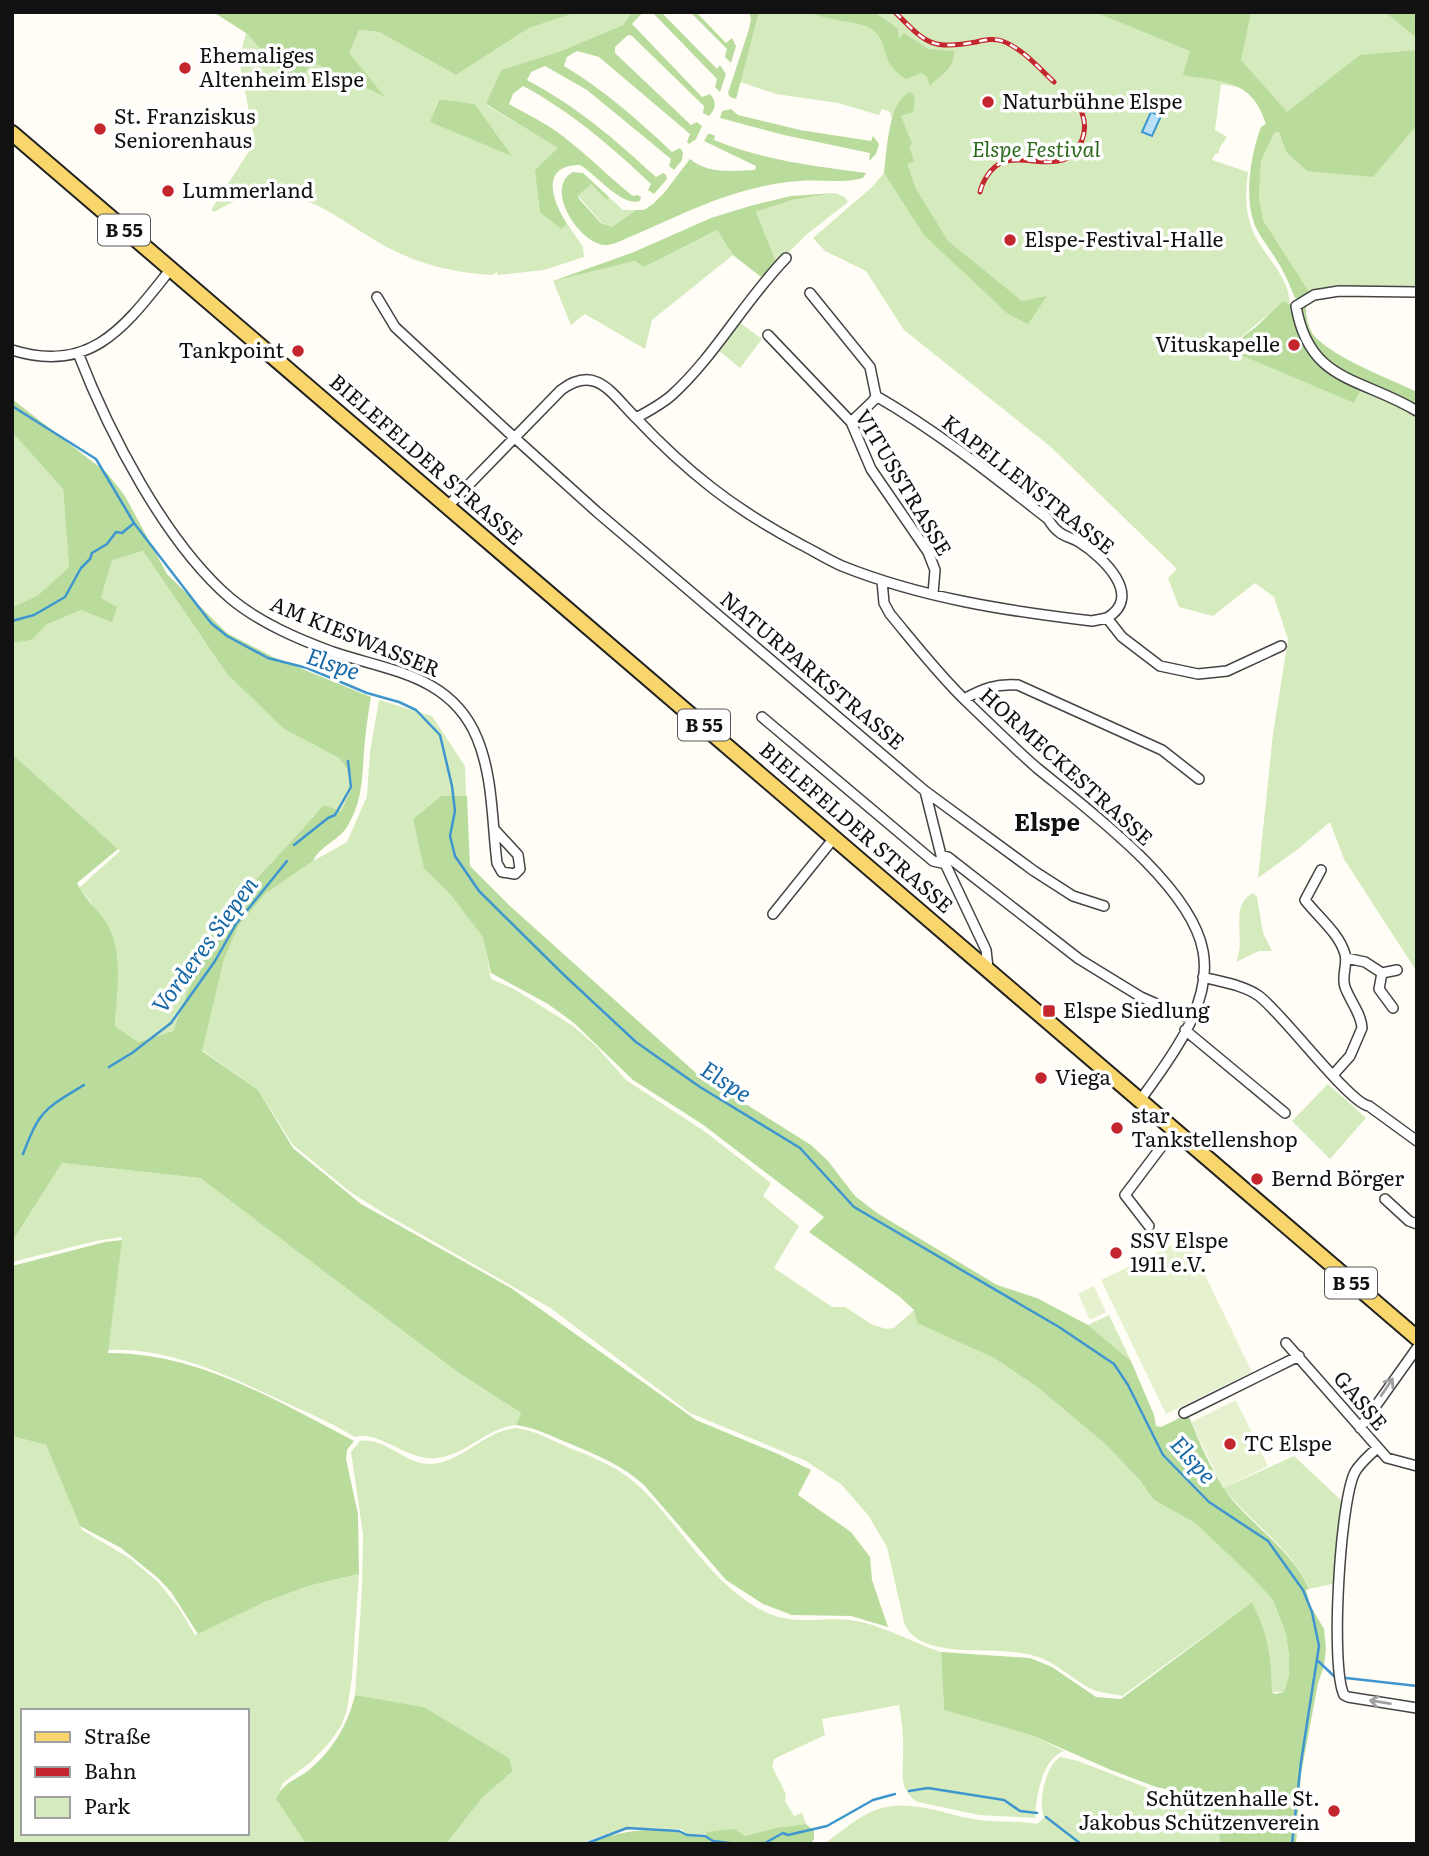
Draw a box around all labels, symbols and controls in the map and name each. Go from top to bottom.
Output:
place label: Ehemaliges Altenheim Elspe [199,38,364,93]
marker: Ehemaliges Altenheim Elspe [177,60,193,76]
place label: Naturbühne Elspe [1002,84,1183,115]
marker: Naturbühne Elspe [980,94,996,110]
place label: St. Franziskus Seniorenhaus [114,99,256,154]
marker: St. Franziskus Seniorenhaus [92,121,108,137]
park label: Elspe Festival [972,132,1100,163]
place label: Lummerland [182,173,314,204]
marker: Lummerland [160,183,176,199]
road number: B 55 [98,214,150,246]
place label: Elspe-Festival-Halle [1024,222,1224,253]
marker: Elspe-Festival-Halle [1002,232,1018,248]
place label: Vituskapelle [1155,327,1280,358]
place label: Tankpoint [178,333,285,364]
marker: Vituskapelle [1286,337,1302,353]
marker: Tankpoint [290,343,306,359]
street label: BIELEFELDER STRASSE [324,365,531,551]
street label: VITUSSTRASSE [849,403,961,561]
street label: KAPELLENSTRASSE [937,406,1123,560]
street label: NATURPARKSTRASSE [715,583,913,756]
street label: AM KIESWASSER [266,586,446,683]
water label: Elspe [302,637,365,687]
street label: HORMECKESTRASSE [974,679,1161,852]
road number: B 55 [678,710,730,740]
street label: BIELEFELDER STRASSE [754,733,961,919]
district label: Elspe [1014,803,1080,838]
water label: Vorderes Siepen [142,868,265,1019]
place label: Elspe Siedlung [1063,993,1210,1024]
marker: Elspe Siedlung [1041,1003,1057,1019]
water label: Elspe [695,1051,759,1109]
place label: Viega [1055,1060,1112,1091]
marker: Viega [1033,1070,1049,1086]
place label: star Tankstellenshop [1131,1098,1298,1153]
marker: star Tankstellenshop [1109,1120,1125,1136]
place label: Bernd Börger [1271,1161,1404,1192]
marker: Bernd Börger [1249,1171,1265,1187]
place label: SSV Elspe 1911 e.V. [1130,1223,1228,1278]
marker: SSV Elspe 1911 e.V. [1108,1245,1124,1261]
road number: B 55 [1325,1268,1377,1298]
street label: GASSE [1328,1363,1396,1436]
one-way arrow [1380,1378,1394,1397]
place label: TC Elspe [1244,1426,1332,1457]
water label: Elspe [1164,1427,1225,1490]
marker: TC Elspe [1222,1436,1238,1452]
one-way arrow [1369,1695,1392,1708]
legend [21,1709,248,1835]
text: Straße [84,1719,151,1750]
text: Bahn [84,1754,137,1785]
place label: Schützenhalle St. Jakobus Schützenverein [1078,1781,1320,1836]
text: Park [84,1789,130,1820]
marker: Schützenhalle St. Jakobus Schützenverein [1326,1803,1342,1819]

